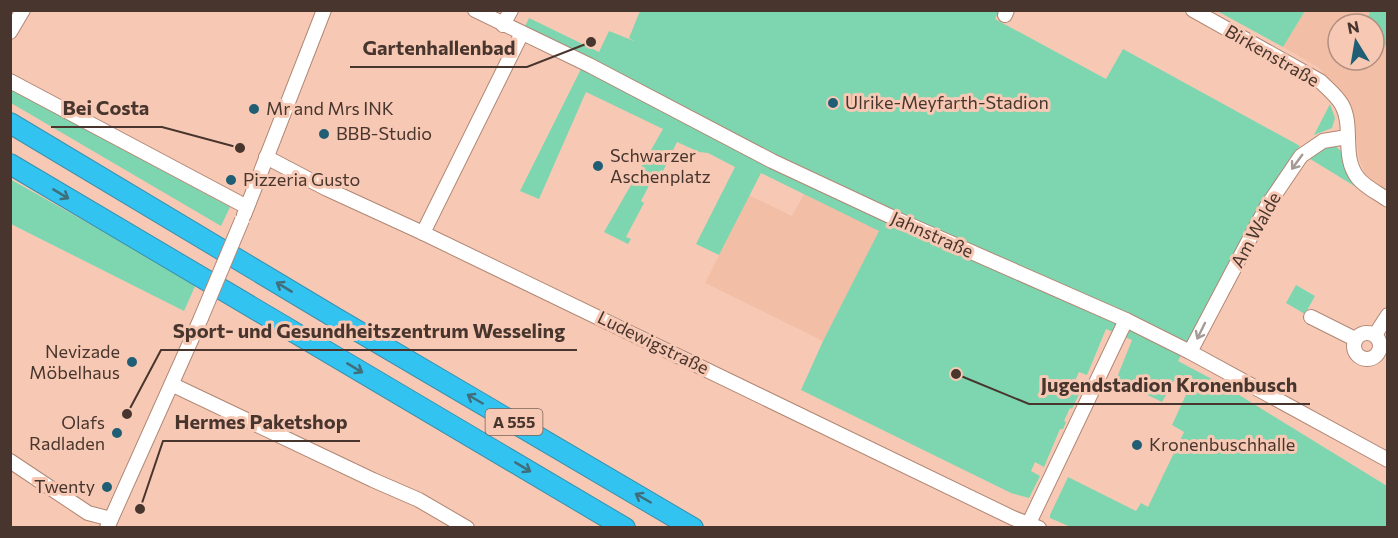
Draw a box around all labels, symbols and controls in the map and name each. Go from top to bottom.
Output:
north arrow [1326,12,1386,72]
text: N [1345,16,1361,37]
street label: Birkenstraße [1222,19,1323,91]
callout: Gartenhallenbad [350,29,527,67]
text: Gartenhallenbad [362,35,516,59]
callout: Bei Costa [51,89,162,127]
place label: Ulrike-Meyfarth-Stadion [845,91,1049,113]
text: Bei Costa [63,95,149,119]
marker: Ulrike-Meyfarth-Stadion [826,96,840,110]
place label: Mr and Mrs INK [266,97,394,119]
marker: Mr and Mrs INK [247,102,261,116]
place label: BBB-Studio [336,122,432,144]
marker: BBB-Studio [317,127,331,141]
place label: Schwarzer Aschenplatz [610,144,711,187]
one-way arrow [1291,154,1303,170]
marker: Schwarzer Aschenplatz [591,159,605,173]
place label: Pizzeria Gusto [243,168,360,190]
marker: Pizzeria Gusto [224,173,238,187]
one-way arrow [52,188,69,200]
street label: Am Walde [1225,188,1285,271]
street label: Jahnstraße [888,206,977,262]
one-way arrow [276,280,293,292]
street label: Ludewigstraße [594,306,713,379]
callout: Sport- und Gesundheitszentrum Wesseling [161,312,577,350]
text: Sport- und Gesundheitszentrum Wesseling [173,318,565,342]
one-way arrow [1194,322,1206,340]
place label: Nevizade Möbelhaus [29,340,120,383]
marker: Nevizade Möbelhaus [125,355,139,369]
one-way arrow [346,362,363,374]
callout: Jugendstadion Kronenbusch [1029,366,1310,404]
text: Jugendstadion Kronenbusch [1041,372,1297,396]
one-way arrow [467,393,484,405]
callout: Hermes Paketshop [163,403,360,441]
text: Hermes Paketshop [175,409,348,433]
road number: A 555 [486,409,542,435]
place label: Olafs Radladen [29,411,105,454]
marker: Olafs Radladen [110,426,124,440]
place label: Kronenbuschhalle [1149,433,1295,455]
marker: Kronenbuschhalle [1130,438,1144,452]
one-way arrow [514,462,531,474]
place label: Twenty [34,475,95,497]
marker: Twenty [100,480,114,494]
one-way arrow [635,492,652,504]

